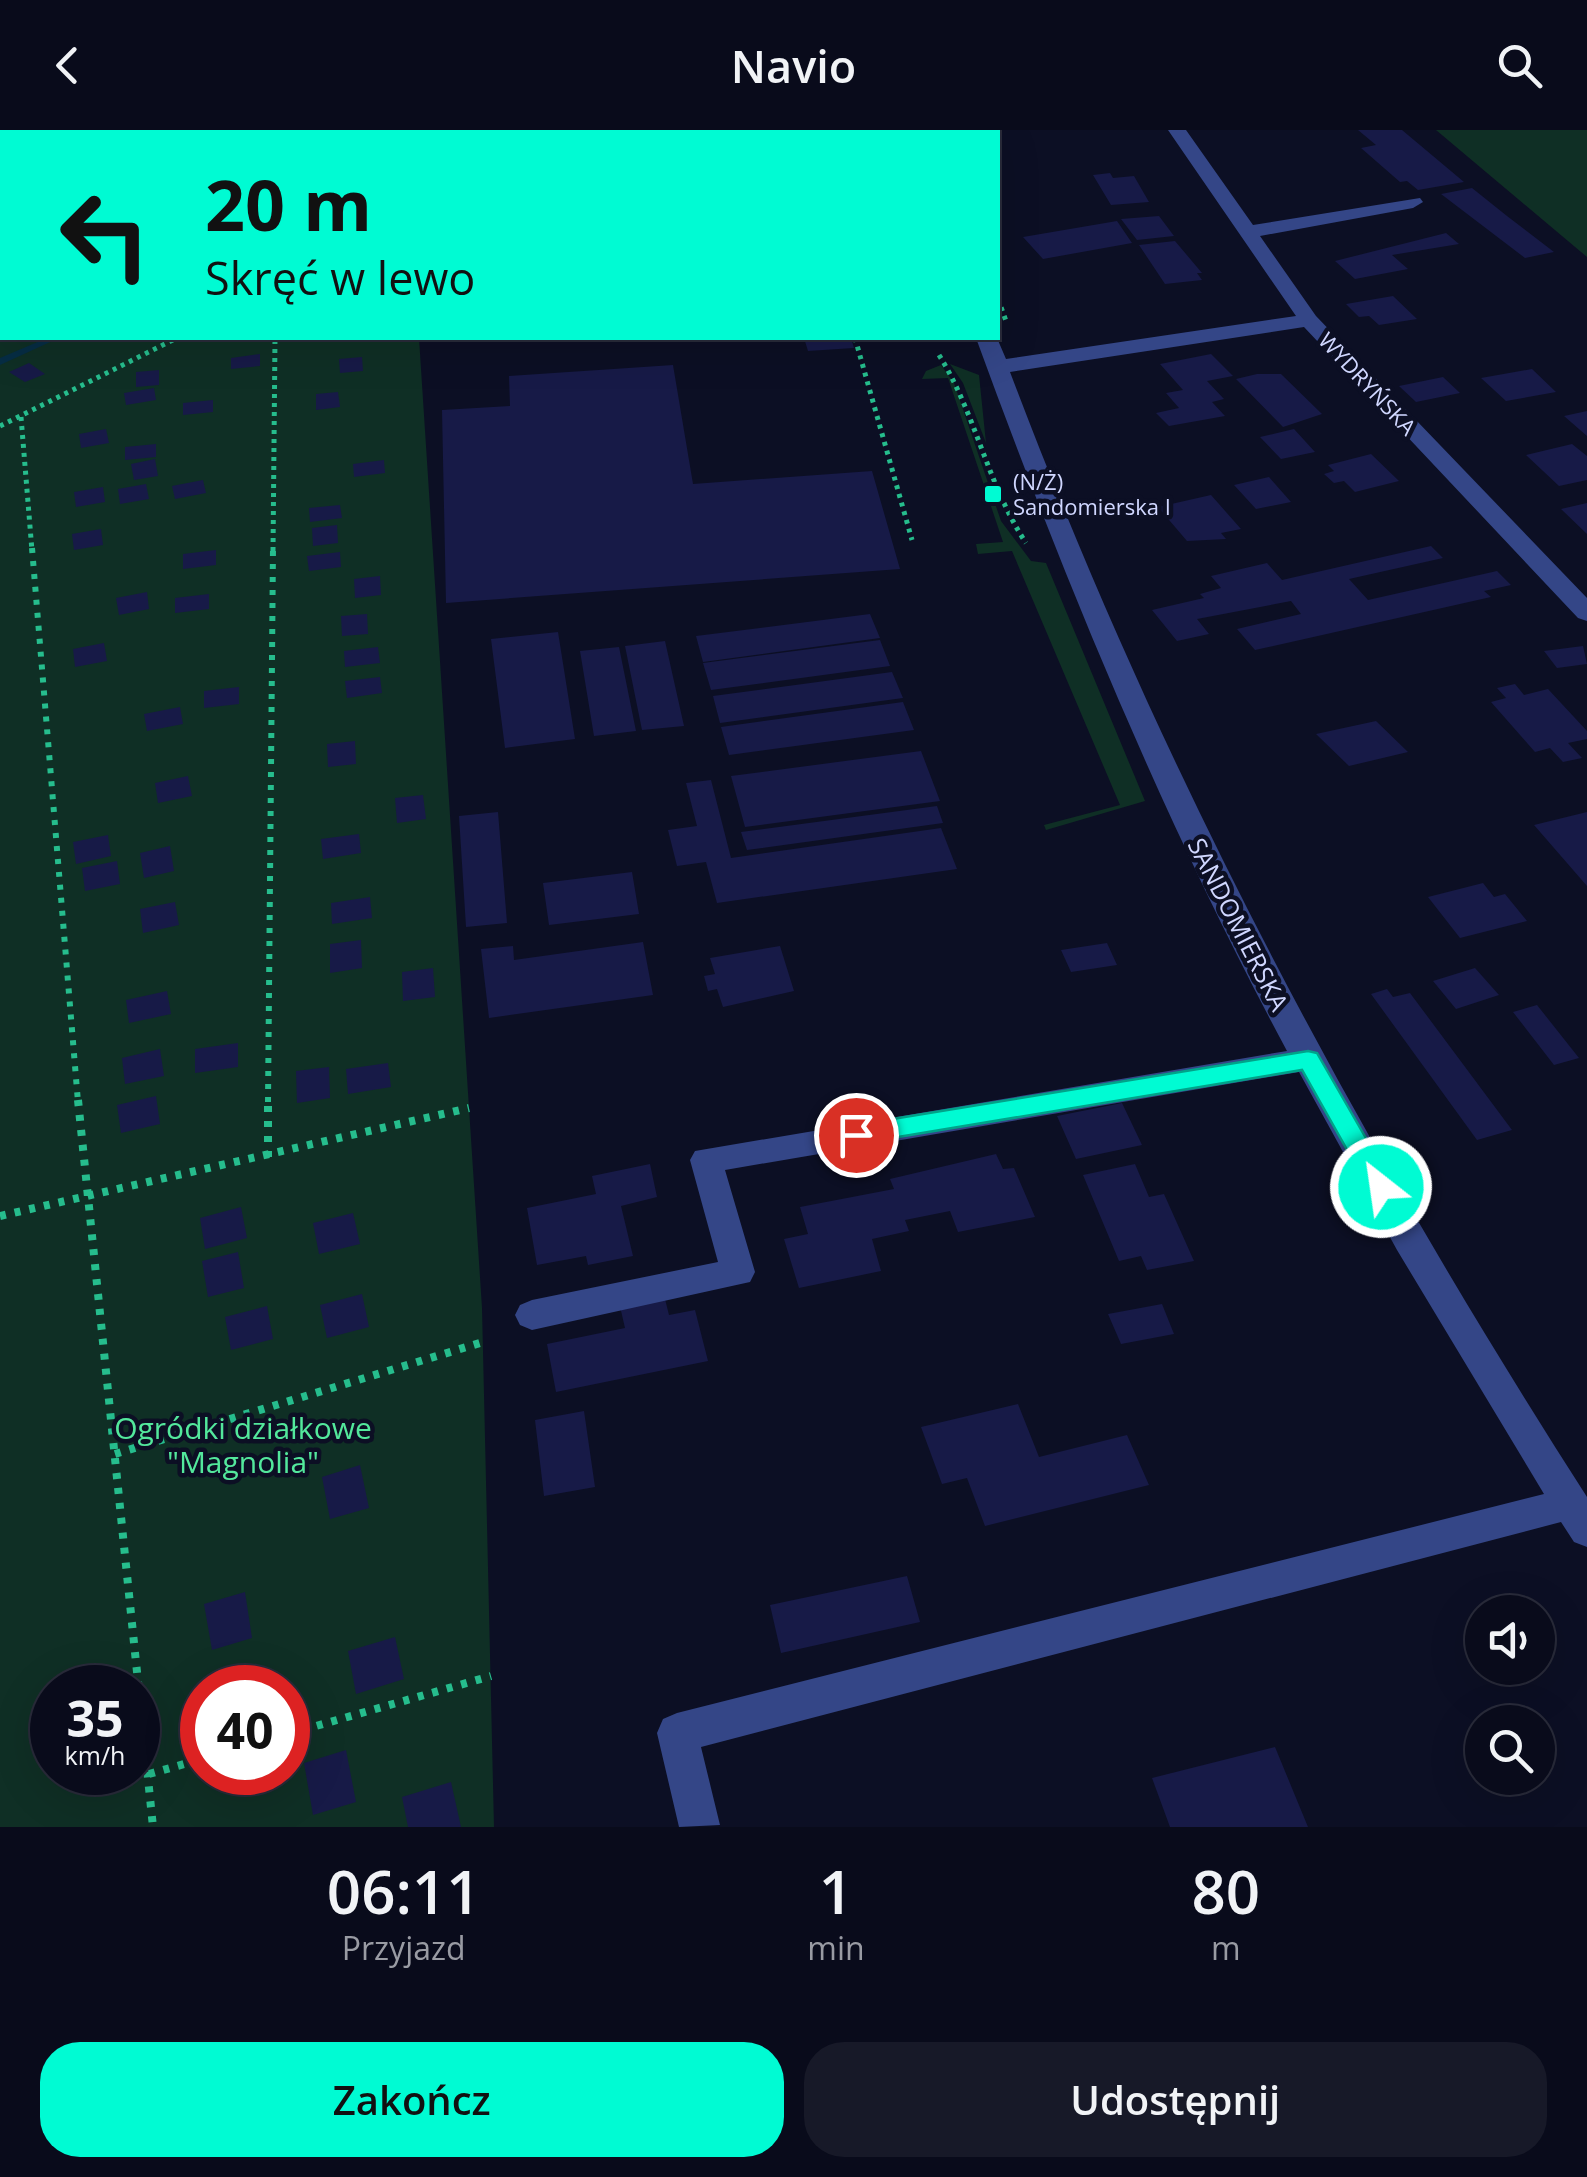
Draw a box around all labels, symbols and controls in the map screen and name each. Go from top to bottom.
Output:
text: Navio [731,35,856,96]
icon: back [40,38,95,93]
icon: search [1492,38,1547,93]
text: 20 m [205,156,372,252]
icon: left [40,170,170,300]
text: Skręć w lewo [205,247,475,308]
street label: WYDRYŃSKA [1313,325,1424,441]
place label: (N/Ż) Sandomierska I [1013,466,1171,521]
marker: (N/Ż) Sandomierska I [982,483,1004,505]
street label: SANDOMIERSKA [1181,832,1297,1016]
pin [814,1093,899,1178]
icon: arrive [829,1108,884,1163]
position arrow [1329,1135,1433,1239]
park label: Ogródki działkowe "Magnolia" [114,1407,372,1482]
map controls [1465,1595,1555,1795]
button: sound [1465,1595,1555,1685]
speed limit sign: 40 [180,1665,310,1795]
text: 35 [66,1684,124,1752]
button: search [1465,1705,1555,1795]
text: km/h [65,1738,125,1772]
text: 06:11 [327,1850,481,1932]
text: 1 [819,1850,853,1932]
text: 80 [1192,1850,1260,1932]
text: Przyjazd [342,1926,466,1969]
text: min [807,1926,865,1969]
text: m [1211,1926,1241,1969]
button: Zakończ [40,2042,784,2157]
button: Udostępnij [804,2042,1547,2157]

